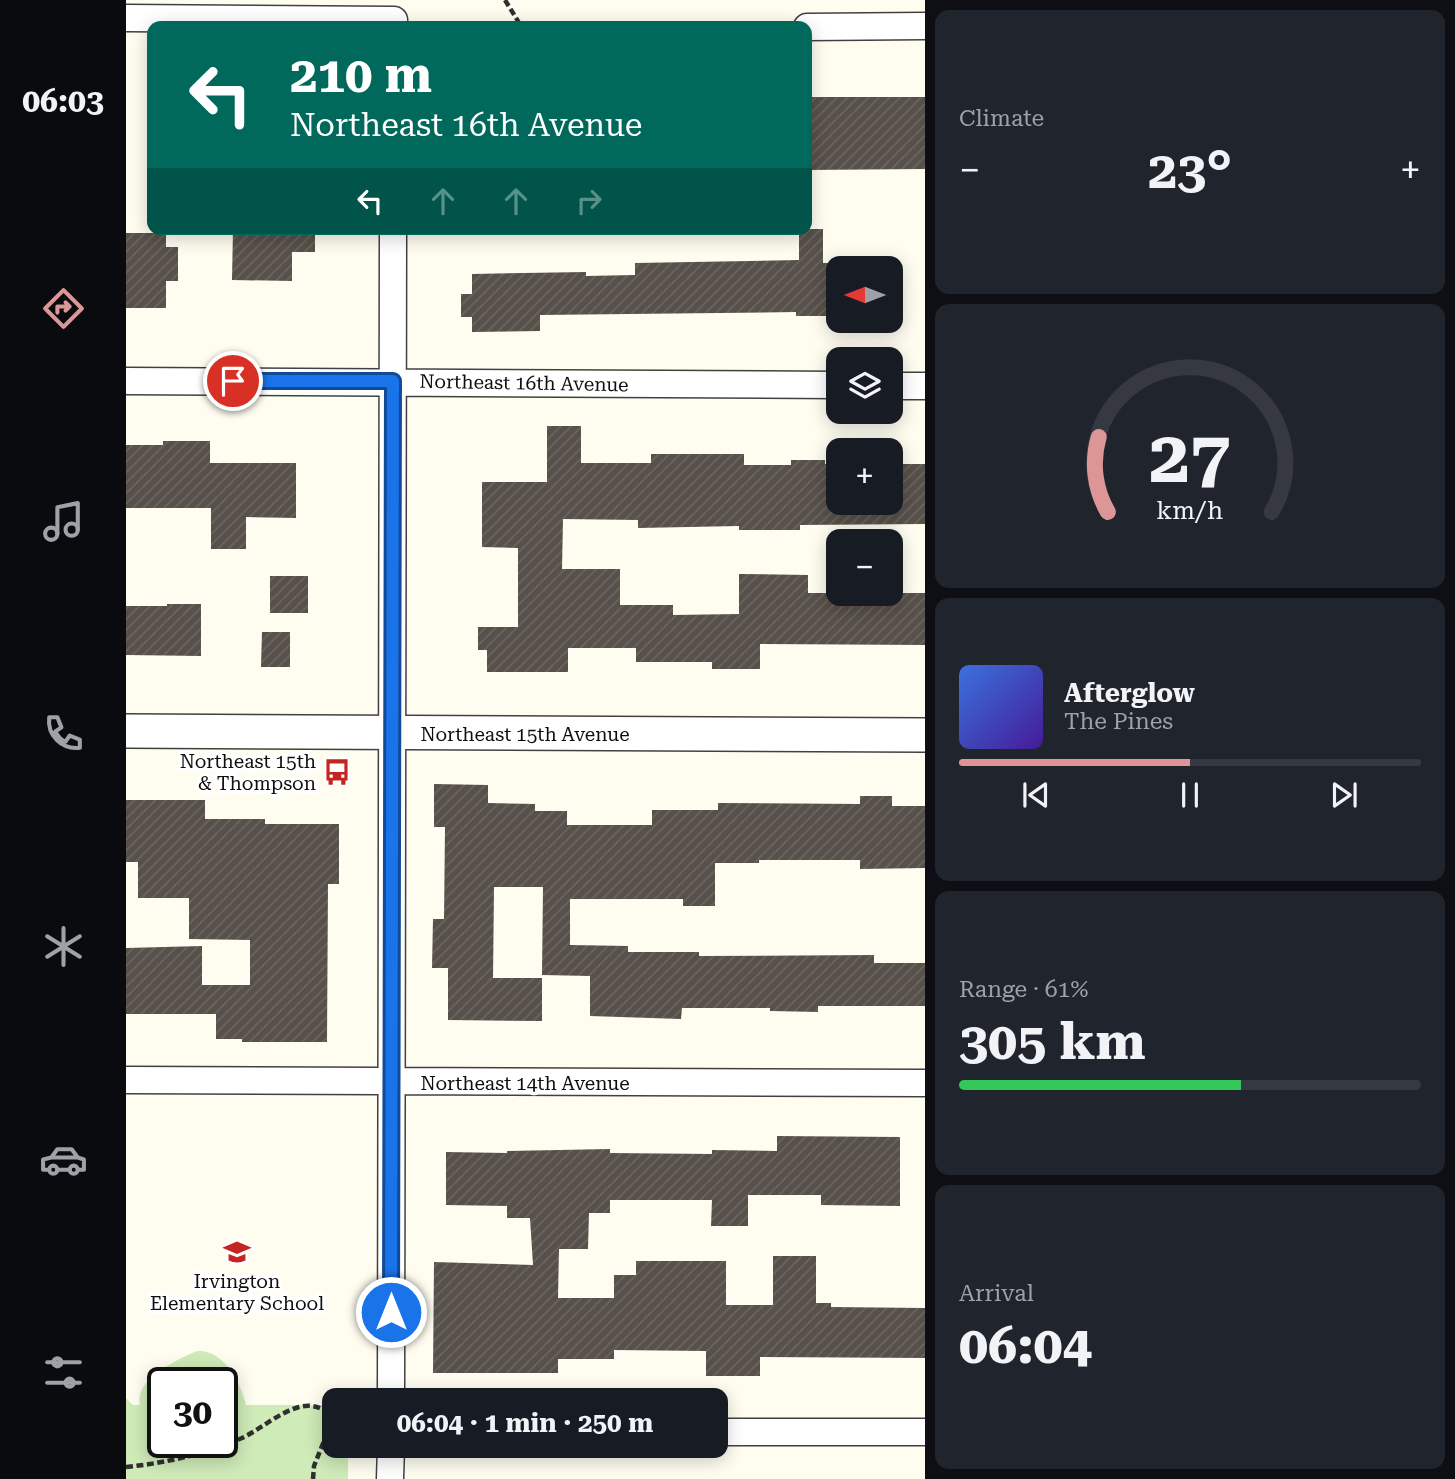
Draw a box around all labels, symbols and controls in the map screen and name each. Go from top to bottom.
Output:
text: 210 m [290,47,432,104]
icon: left [175,49,266,140]
text: 06:03 [22,82,104,120]
text: Climate [959,105,1044,132]
text: Northeast 16th Avenue [290,106,642,144]
text: 23° [1148,140,1232,201]
text: − [959,148,980,192]
text: + [1400,148,1421,192]
icon: left [351,182,389,220]
icon: ahead [424,182,462,220]
icon: ahead [497,182,535,220]
icon: right [570,182,608,220]
north arrow [826,256,903,332]
map controls [826,256,903,606]
icon: directions [39,284,88,333]
button: layers [826,347,903,424]
pin [203,351,263,411]
icon: arrive [214,362,252,400]
street label: Northeast 16th Avenue [419,370,629,396]
text: 27 [1149,415,1231,500]
button: + [826,438,903,515]
text: km/h [1157,495,1223,524]
icon: music [39,497,88,546]
button: − [826,529,903,606]
text: Afterglow [1064,678,1195,708]
text: The Pines [1064,708,1173,735]
icon: phone [39,709,88,758]
street label: Northeast 15th Avenue [420,723,630,746]
place label: Northeast 15th & Thompson [180,750,316,795]
bus stop icon: Northeast 15th & Thompson [322,757,352,787]
icon: previous [1017,776,1055,814]
icon: pause [1171,776,1209,814]
icon: next [1325,776,1363,814]
icon: climate [39,922,88,971]
text: Range · 61% [959,976,1088,1003]
text: 305 km [959,1011,1146,1072]
street label: Northeast 14th Avenue [420,1072,630,1095]
icon: car [39,1135,88,1184]
school or university icon: Irvington Elementary School [222,1237,252,1267]
place label: Irvington Elementary School [150,1270,324,1315]
position arrow [354,1275,428,1349]
text: Arrival [959,1280,1034,1307]
text: 06:04 [959,1315,1092,1376]
icon: filters [39,1348,88,1397]
speed limit sign: 30 [147,1367,238,1458]
text: 06:04 · 1 min · 250 m [397,1408,653,1438]

